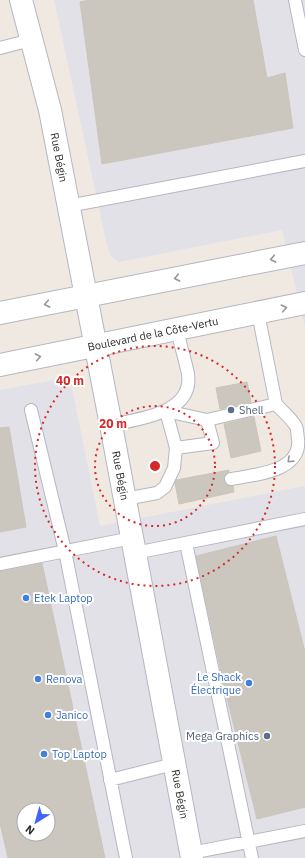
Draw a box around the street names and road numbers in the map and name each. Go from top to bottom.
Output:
street label: Rue Bégin [48,131,71,183]
street label: Boulevard de la Côte-Vertu [86,314,219,354]
street label: Rue Bégin [109,450,132,501]
street label: Rue Bégin [169,768,192,820]

